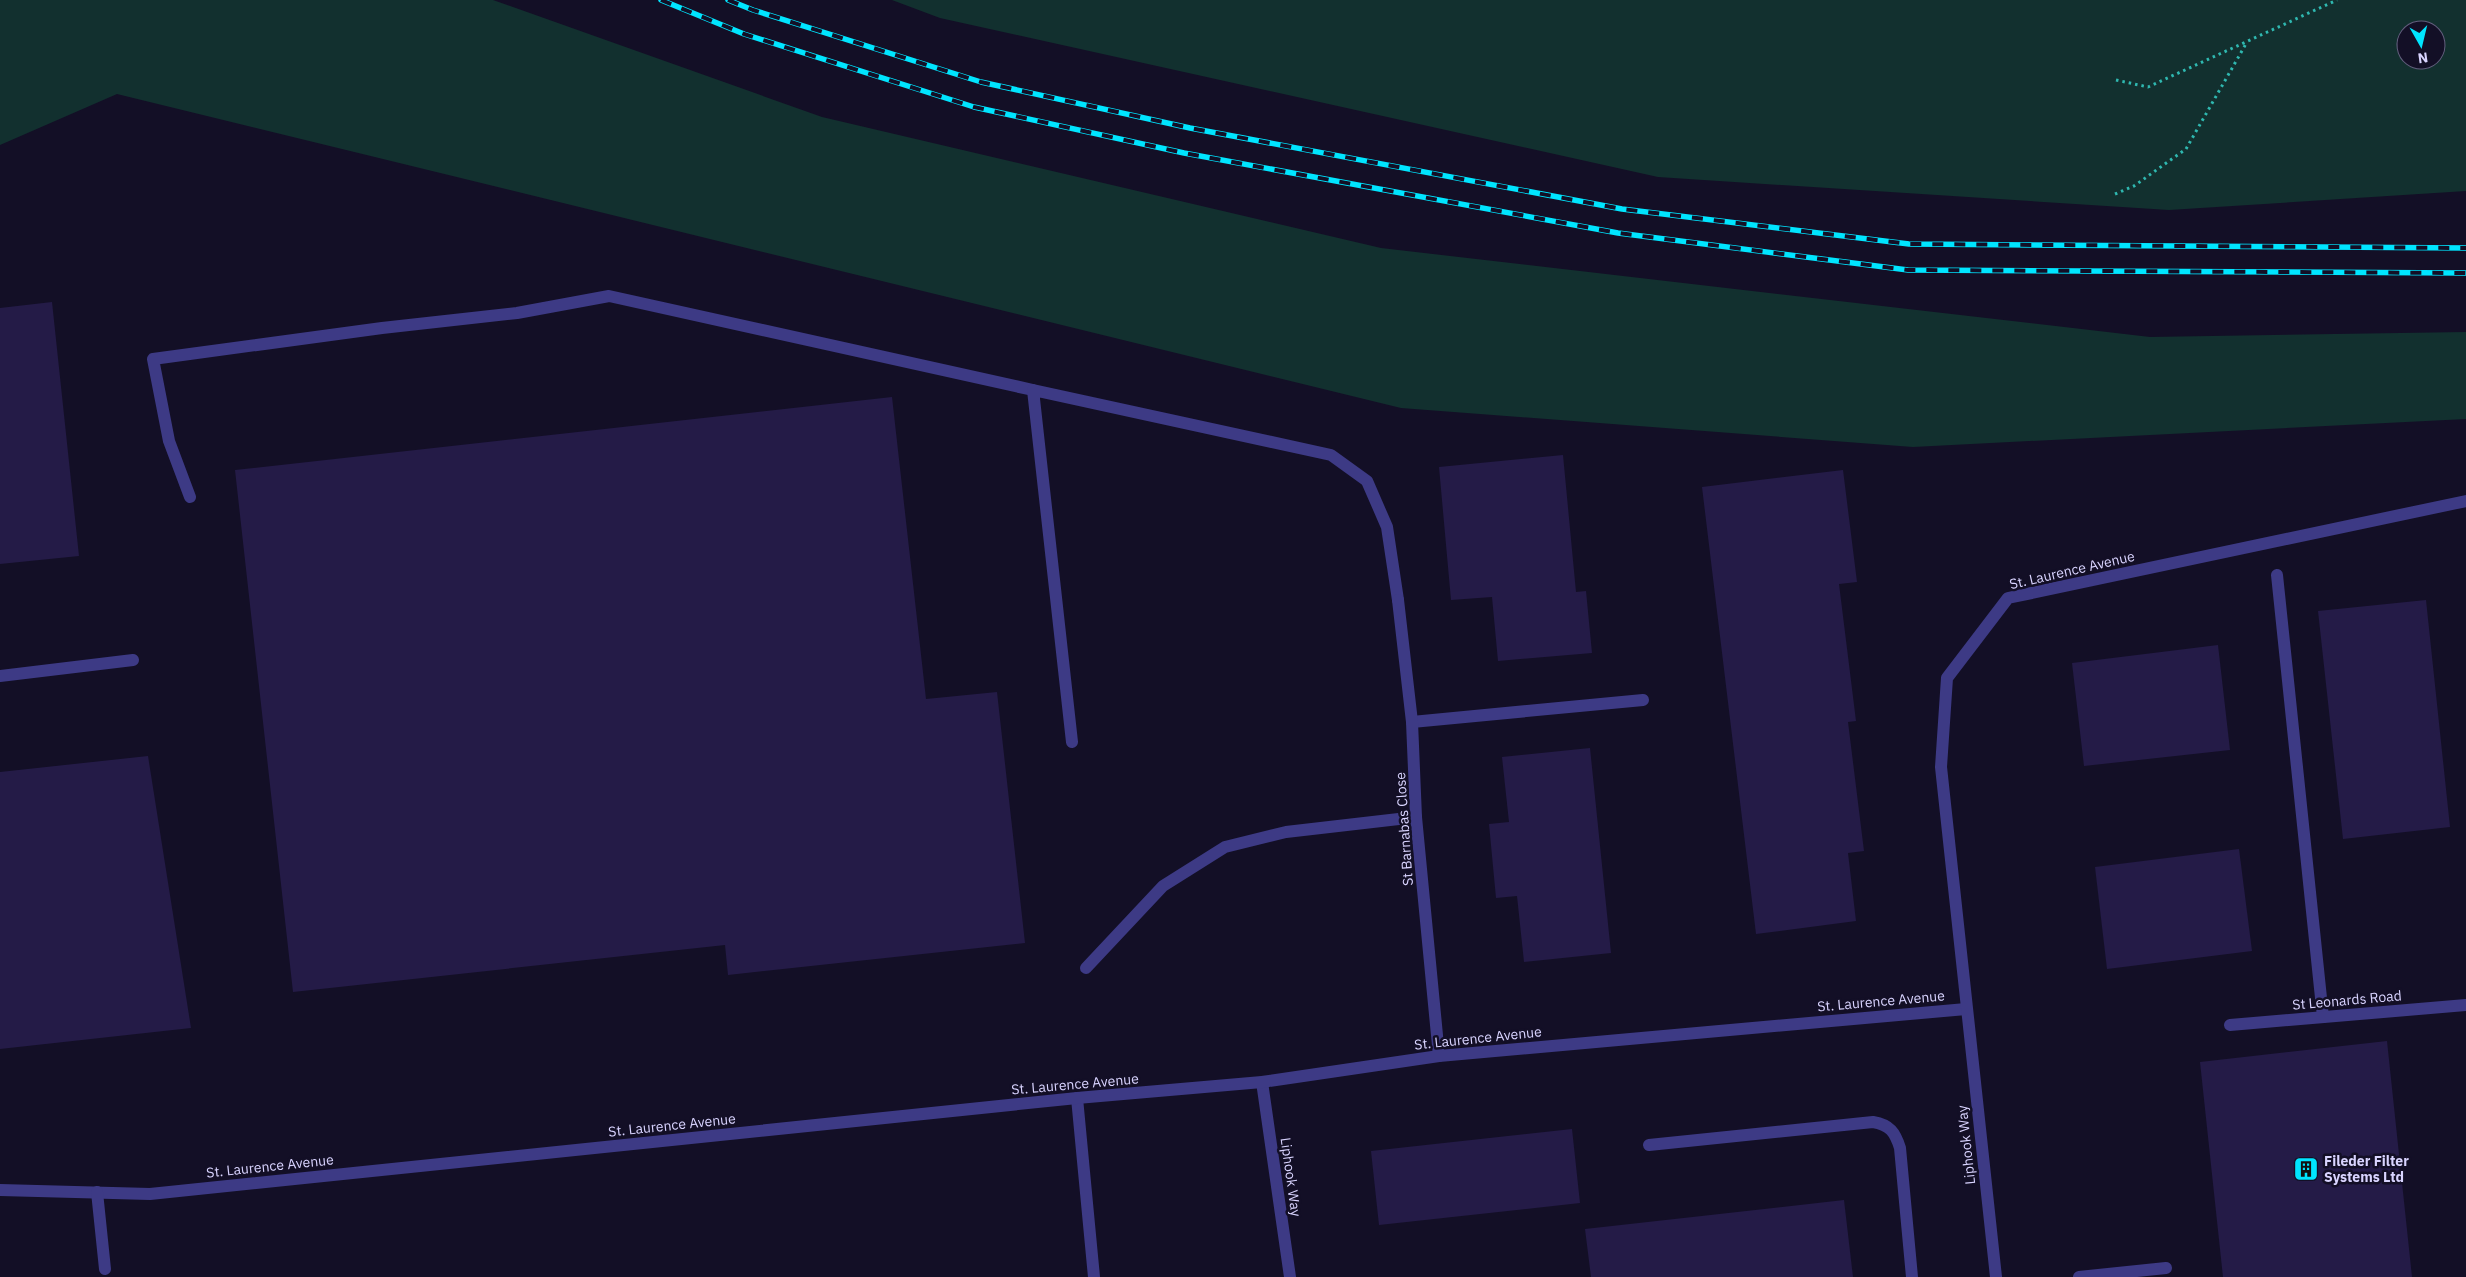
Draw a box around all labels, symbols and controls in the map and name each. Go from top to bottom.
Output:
north arrow [2396,20,2446,70]
text: N [2417,48,2429,67]
street label: St. Laurence Avenue [2008,547,2137,593]
street label: St Barnabas Close [1391,771,1417,887]
street label: St. Laurence Avenue [1816,986,1946,1016]
street label: St Leonards Road [2292,986,2402,1014]
street label: St. Laurence Avenue [1413,1022,1543,1054]
street label: St. Laurence Avenue [1010,1069,1140,1099]
street label: Liphook Way [1953,1104,1979,1186]
street label: St. Laurence Avenue [607,1109,737,1141]
street label: Liphook Way [1277,1136,1305,1218]
street label: St. Laurence Avenue [205,1150,335,1182]
place label: Fileder Filter Systems Ltd [2324,1152,2409,1186]
building icon: Fileder Filter Systems Ltd [2293,1156,2319,1182]

